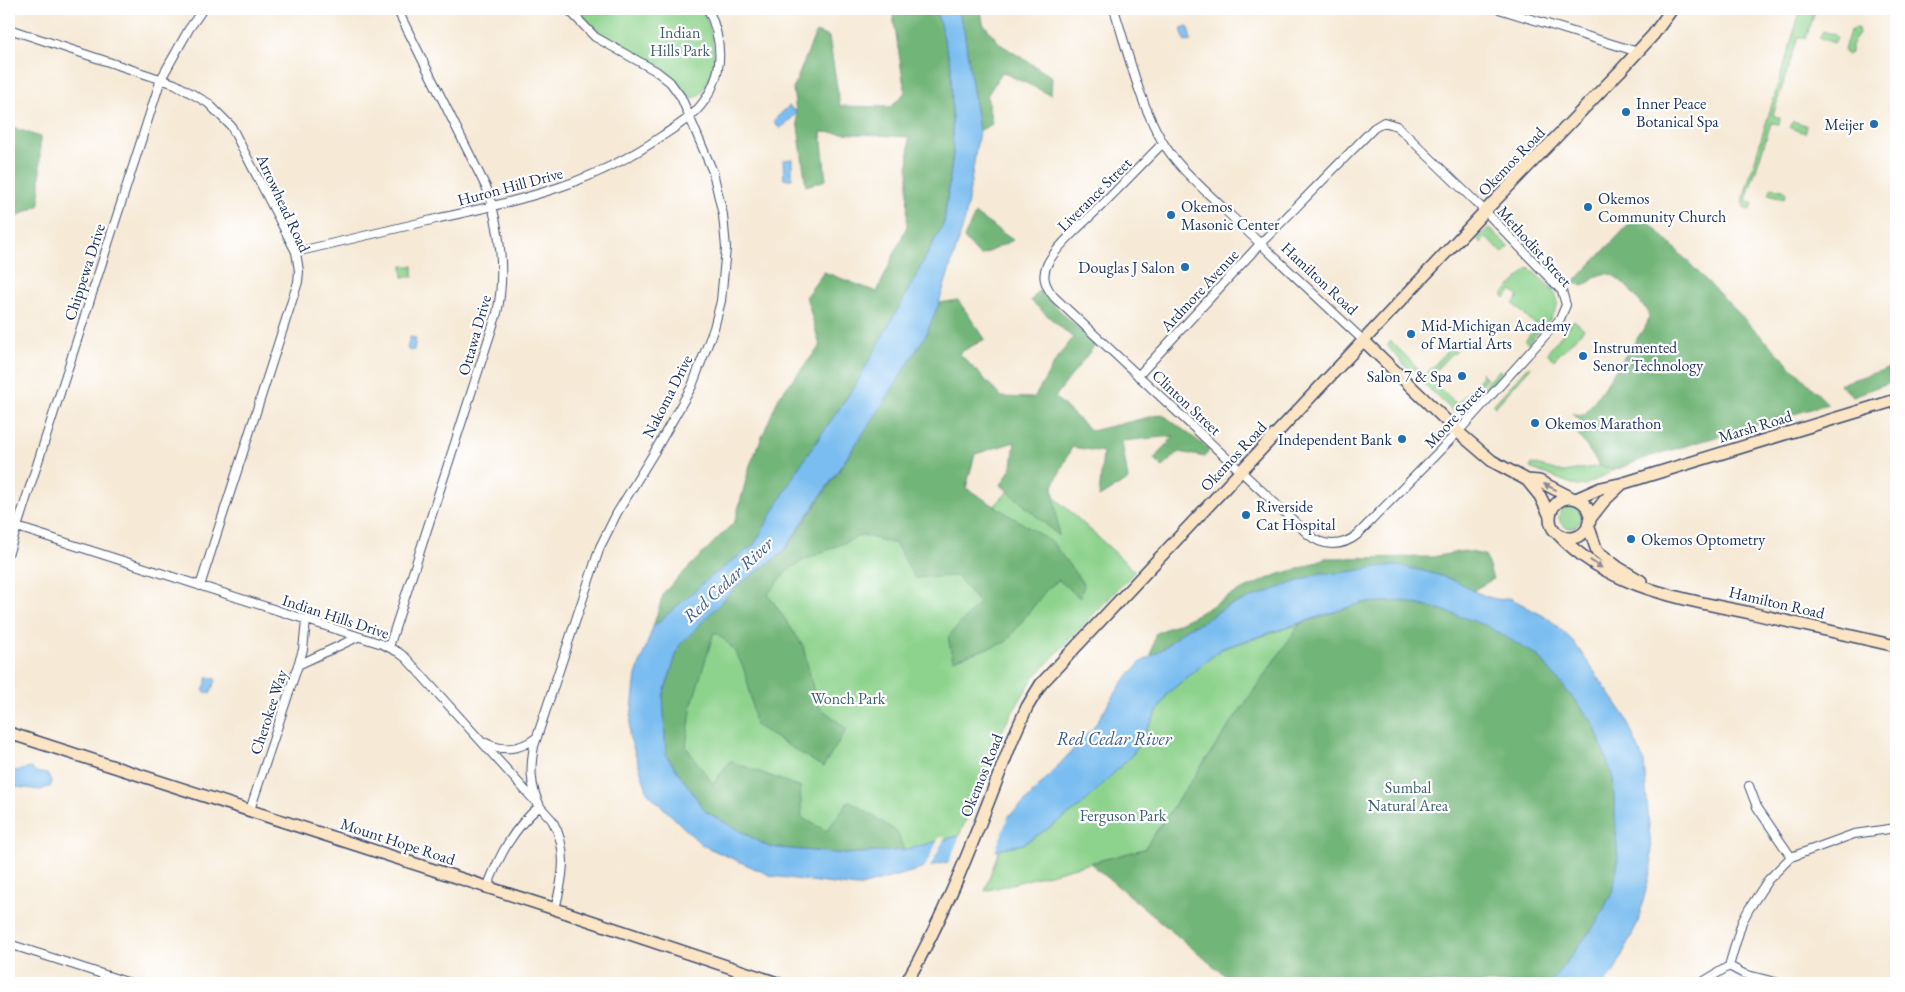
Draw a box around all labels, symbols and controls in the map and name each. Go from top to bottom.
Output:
park label: Indian Hills Park [650,22,711,61]
place label: Inner Peace Botanical Spa [1636,93,1719,132]
marker: Inner Peace Botanical Spa [1620,106,1632,118]
place label: Meijer [1825,114,1865,135]
marker: Meijer [1868,118,1880,130]
street label: Okemos Road [1473,122,1550,200]
street label: Arrowhead Road [251,150,316,257]
street label: Liverance Street [1053,153,1136,236]
street label: Huron Hill Drive [455,162,565,211]
place label: Okemos Community Church [1598,188,1726,227]
place label: Okemos Masonic Center [1181,196,1280,235]
street label: Methodist Street [1493,201,1577,291]
marker: Okemos Community Church [1582,201,1594,213]
marker: Okemos Masonic Center [1165,209,1177,221]
street label: Chippewa Drive [59,221,110,323]
street label: Hamilton Road [1277,237,1363,320]
street label: Ardmore Avenue [1155,245,1243,337]
place label: Douglas J Salon [1078,257,1176,278]
marker: Douglas J Salon [1179,261,1191,273]
street label: Ottawa Drive [453,292,496,378]
place label: Mid-Michigan Academy of Martial Arts [1421,315,1572,354]
marker: Mid-Michigan Academy of Martial Arts [1405,328,1417,340]
place label: Instrumented Senor Technology [1593,337,1704,376]
marker: Instrumented Senor Technology [1577,350,1589,362]
street label: Nakoma Drive [638,351,697,441]
street label: Clinton Street [1148,365,1226,440]
place label: Salon 7 & Spa [1367,366,1453,387]
marker: Salon 7 & Spa [1456,370,1468,382]
street label: Moore Street [1419,380,1489,453]
street label: Marsh Road [1716,405,1795,448]
place label: Okemos Marathon [1545,413,1662,434]
street label: Okemos Road [1196,416,1272,496]
marker: Okemos Marathon [1529,417,1541,429]
place label: Independent Bank [1278,429,1392,450]
marker: Independent Bank [1396,433,1408,445]
one-way arrow [1543,483,1558,491]
place label: Riverside Cat Hospital [1256,496,1336,535]
marker: Riverside Cat Hospital [1240,509,1252,521]
place label: Okemos Optometry [1641,529,1766,550]
water label: Red Cedar River [678,531,778,627]
marker: Okemos Optometry [1625,533,1637,545]
one-way arrow [1589,560,1602,569]
street label: Hamilton Road [1727,581,1828,624]
street label: Indian Hills Drive [280,589,392,644]
street label: Cherokee Way [245,666,292,757]
park label: Wonch Park [811,688,886,709]
water label: Red Cedar River [1056,727,1173,750]
street label: Okemos Road [955,730,1008,820]
park label: Sumbal Natural Area [1368,777,1449,816]
park label: Ferguson Park [1080,805,1167,826]
street label: Mount Hope Road [338,813,459,870]

